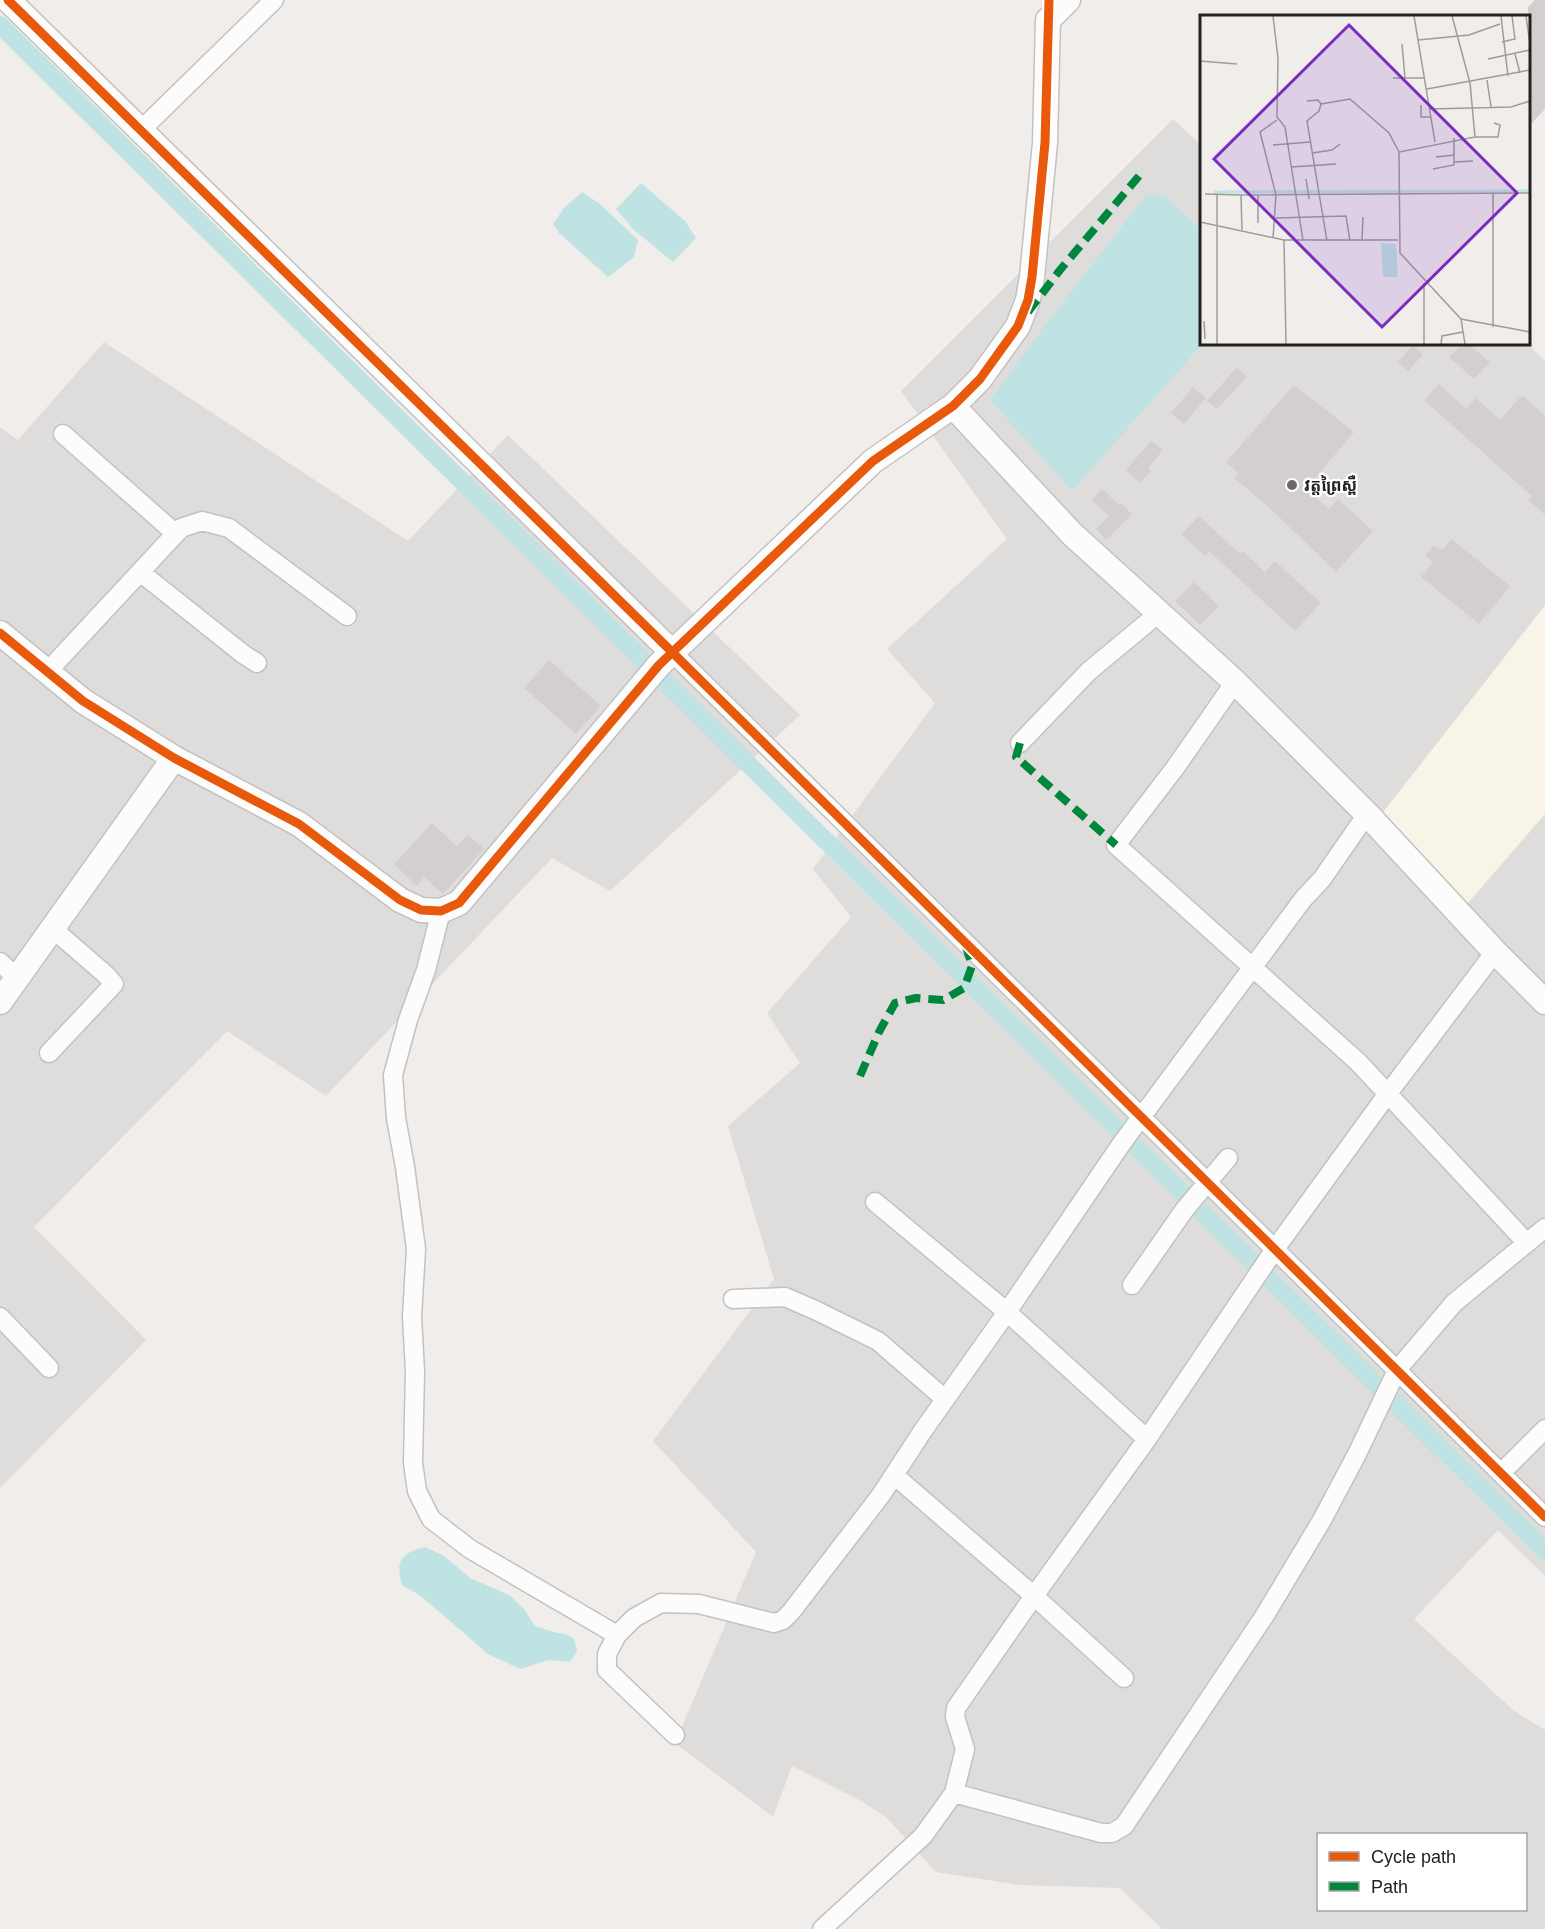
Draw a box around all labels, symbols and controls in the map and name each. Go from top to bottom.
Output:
inset map [1200,15,1530,345]
place label: វត្តព្រៃស្ពឺ [1304,474,1357,495]
marker: វត្តព្រៃស្ពឺ [1285,478,1299,492]
legend [1317,1833,1527,1911]
text: Cycle path [1371,1847,1456,1867]
text: Path [1371,1877,1408,1897]

